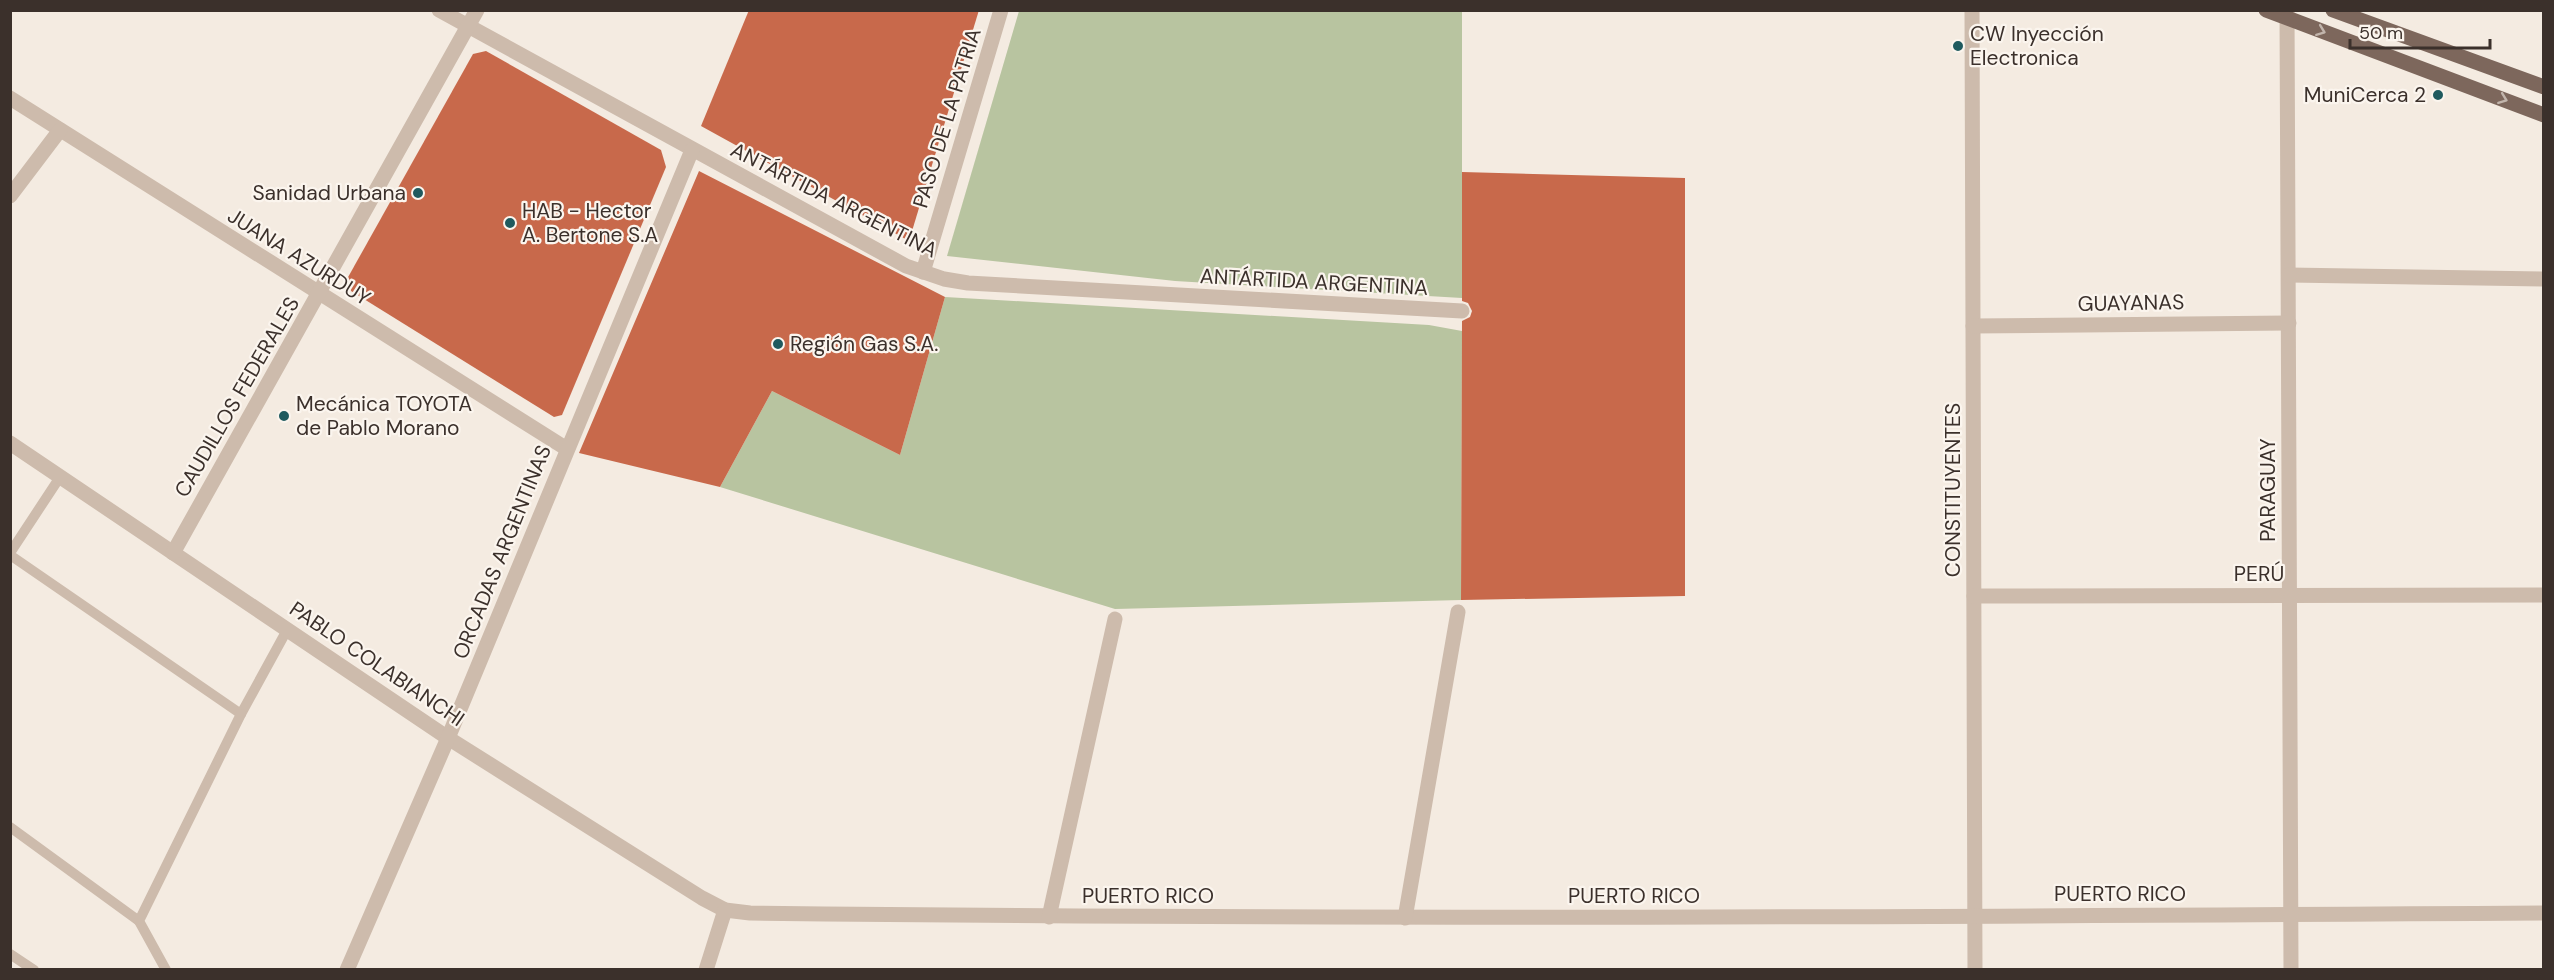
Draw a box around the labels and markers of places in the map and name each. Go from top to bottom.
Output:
place label: CW Inyección Electronica [1970,20,2104,72]
marker: CW Inyección Electronica [1951,39,1965,53]
place label: MuniCerca 2 [2304,81,2426,109]
marker: MuniCerca 2 [2431,88,2445,102]
place label: Sanidad Urbana [252,179,406,207]
marker: Sanidad Urbana [411,186,425,200]
place label: HAB - Hector A. Bertone S.A [522,197,658,249]
marker: HAB - Hector A. Bertone S.A [503,216,517,230]
place label: Región Gas S.A. [790,330,938,358]
marker: Región Gas S.A. [771,337,785,351]
place label: Mecánica TOYOTA de Pablo Morano [296,390,472,442]
marker: Mecánica TOYOTA de Pablo Morano [277,409,291,423]

